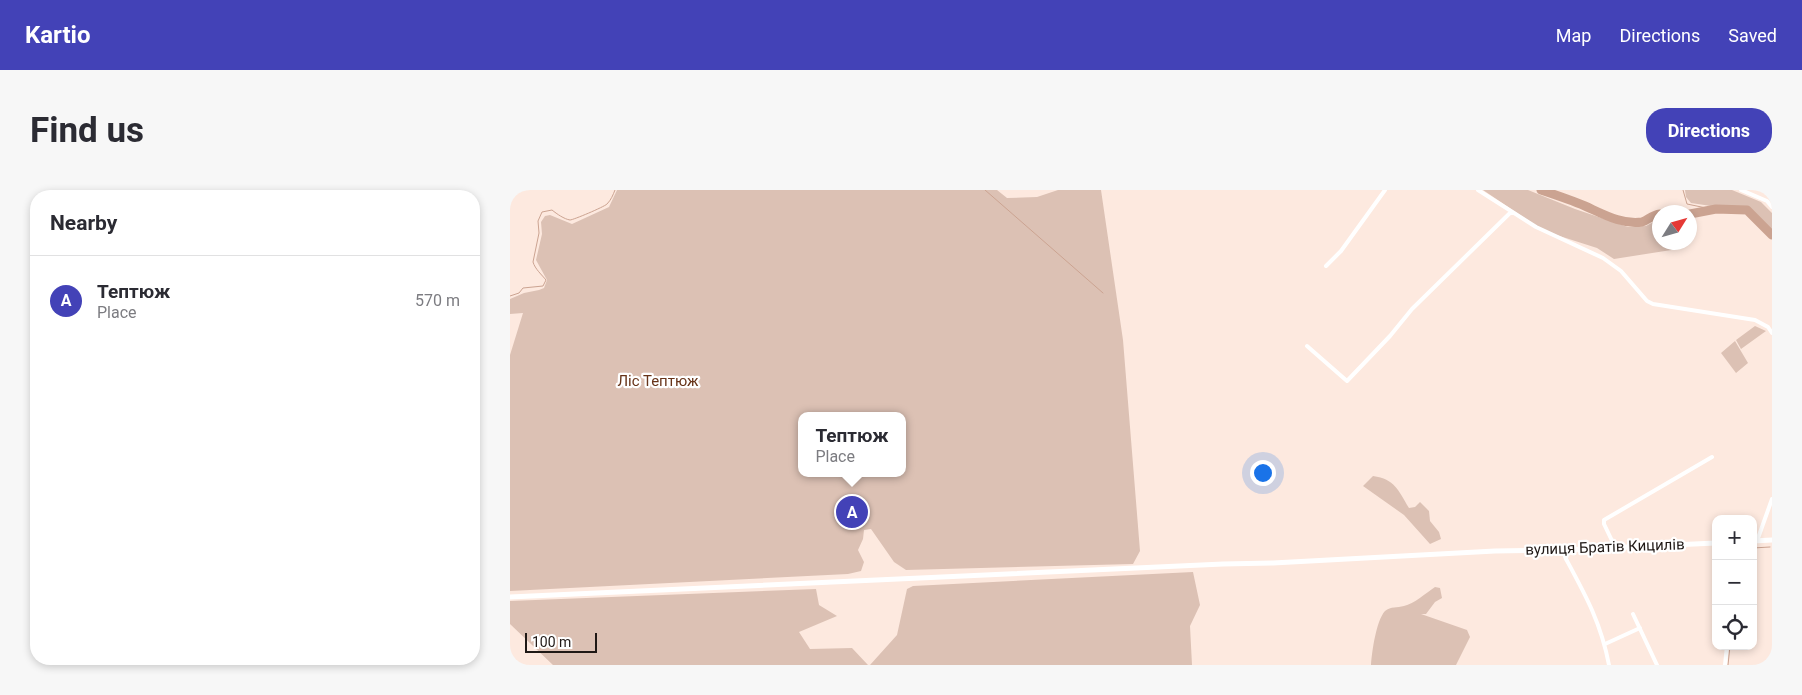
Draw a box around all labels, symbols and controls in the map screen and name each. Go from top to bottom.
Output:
text: Kartio [25,21,91,49]
text: Map [1556,25,1591,46]
text: Directions [1619,25,1700,46]
text: Saved [1728,25,1777,46]
button: Directions [1646,108,1772,153]
text: Find us [30,110,144,151]
north arrow [1652,205,1697,250]
text: Nearby [50,211,117,235]
text: Тептюж [97,280,170,303]
text: A [61,291,71,310]
text: 570 m [415,291,460,310]
text: Place [97,303,137,322]
park label: Ліс Тептюж [617,372,699,390]
popup [798,412,906,477]
text: Тептюж [815,424,889,447]
text: Place [815,447,855,466]
your location [1250,460,1276,486]
pin: A [836,493,868,531]
map controls [1712,515,1757,650]
button: + [1712,515,1757,560]
street label: вулиця Братів Кицилів [1525,535,1685,559]
button: − [1712,560,1757,605]
button: locate [1712,605,1757,650]
scale bar [525,630,598,653]
text: 100 m [532,634,571,650]

